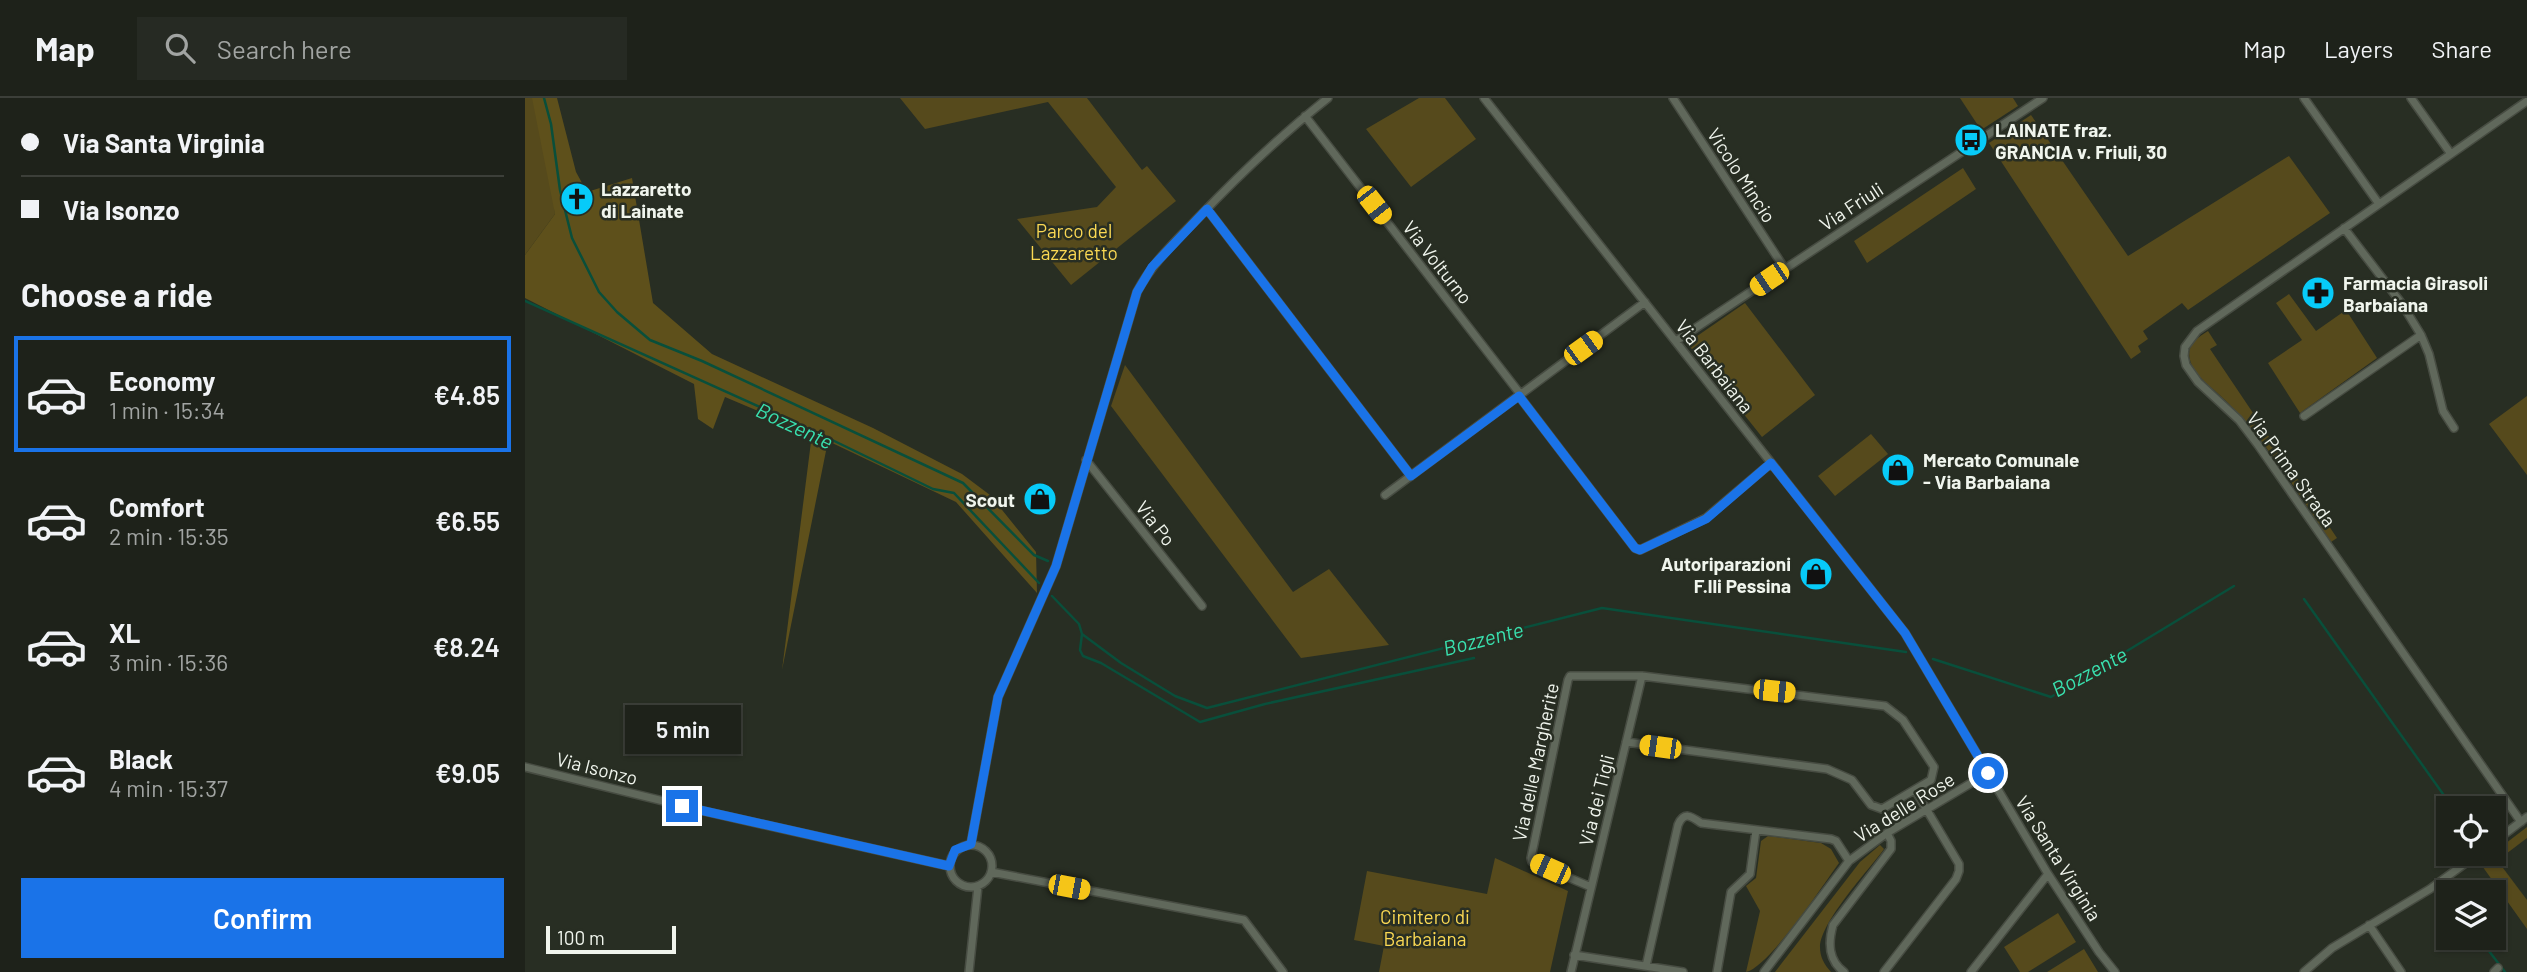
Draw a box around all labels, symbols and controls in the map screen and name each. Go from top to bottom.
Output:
search box [137,17,627,80]
text: Map [35,28,95,68]
icon: search [161,29,199,67]
text: Search here [217,33,352,64]
text: Map [2243,34,2286,63]
text: Layers [2324,34,2393,63]
text: Share [2431,34,2492,63]
place label: LAINATE fraz. GRANCIA v. Friuli, 30 [1995,118,2167,163]
bus stop icon: LAINATE fraz. GRANCIA v. Friuli, 30 [1952,121,1990,159]
street label: Vicolo Mincio [1703,123,1781,227]
text: Via Santa Virginia [63,127,265,158]
place label: Lazzaretto di Lainate [601,177,691,222]
street label: Via Friuli [1815,177,1887,235]
church icon: Lazzaretto di Lainate [558,180,596,218]
car [1353,182,1396,228]
text: Via Isonzo [63,194,180,225]
street label: Via Volturno [1398,216,1478,308]
park label: Parco del Lazzaretto [1030,219,1118,264]
car [1746,259,1793,299]
place label: Farmacia Girasoli Barbaiana [2343,271,2488,316]
pharmacy icon: Farmacia Girasoli Barbaiana [2299,274,2337,312]
text: Choose a ride [21,275,213,313]
street label: Via Barbaiana [1671,315,1759,417]
car [1560,327,1607,369]
icon: car [25,363,88,426]
text: Economy [109,365,215,396]
text: €4.85 [434,379,500,410]
text: 1 min · 15:34 [109,396,225,424]
water label: Bozzente [753,396,837,454]
street label: Via Prima Strada [2243,407,2341,531]
place label: Mercato Comunale - Via Barbaiana [1923,448,2079,493]
shop icon: Mercato Comunale - Via Barbaiana [1879,451,1917,489]
shop icon: Scout [1021,480,1059,518]
place label: Scout [965,488,1015,511]
icon: car [25,489,88,552]
text: Comfort [109,491,205,522]
street label: Via Po [1131,496,1181,550]
text: €6.55 [435,505,500,536]
text: 2 min · 15:35 [109,522,229,550]
place label: Autoriparazioni F.lli Pessina [1661,552,1791,597]
shop icon: Autoriparazioni F.lli Pessina [1797,555,1835,593]
icon: car [25,615,88,678]
water label: Bozzente [1440,616,1526,660]
text: XL [109,617,140,648]
text: €8.24 [433,631,500,662]
water label: Bozzente [2047,641,2131,701]
text: 3 min · 15:36 [109,648,228,676]
car [1753,678,1796,704]
street label: Via delle Margherite [1507,681,1563,843]
callout: 5 min [624,704,740,754]
text: 5 min [656,715,710,743]
car [1638,734,1683,760]
icon: car [25,741,88,804]
text: Black [109,743,173,774]
street label: Via Isonzo [554,747,640,789]
street label: Via dei Tigli [1574,752,1618,848]
text: €9.05 [435,757,500,788]
route start [1972,757,2004,789]
street label: Via delle Rose [1850,767,1958,847]
text: 4 min · 15:37 [109,774,228,802]
route end [666,790,698,822]
street label: Via Santa Virginia [2011,791,2107,925]
map controls [2436,796,2506,950]
button: locate [2436,796,2506,866]
car [1527,851,1574,887]
car [1047,873,1092,901]
button: Confirm [21,878,504,958]
button: layers [2436,880,2506,950]
park label: Cimitero di Barbaiana [1380,905,1470,950]
scale bar [546,923,675,955]
text: 100 m [557,926,605,949]

